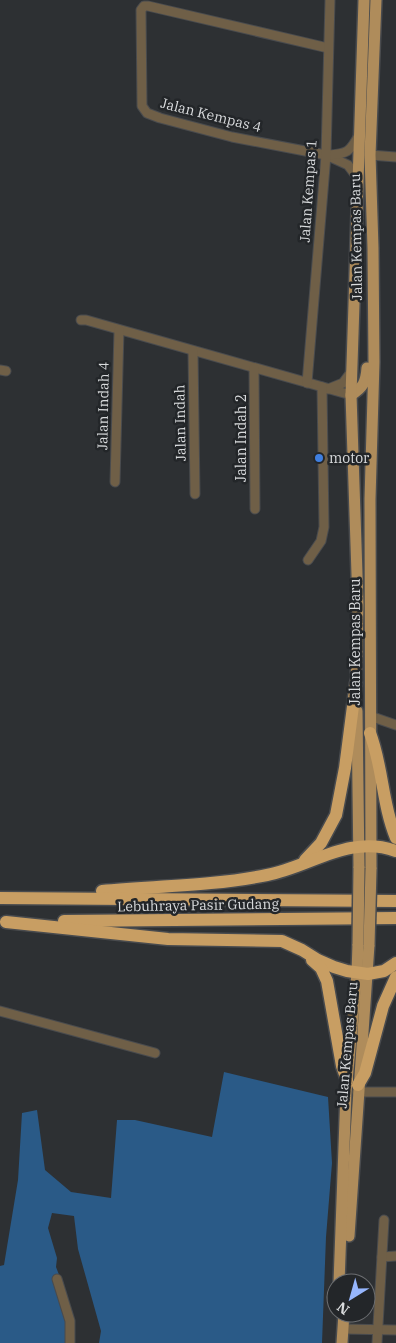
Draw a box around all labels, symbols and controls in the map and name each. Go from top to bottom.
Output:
street label: Jalan Kempas 4 [159,94,263,136]
street label: Jalan Kempas 1 [295,139,321,243]
street label: Jalan Kempas Baru [346,173,366,301]
street label: Jalan Indah 4 [93,362,113,450]
street label: Jalan Indah [170,384,190,462]
street label: Jalan Indah 2 [232,394,250,482]
place label: motor [329,449,370,467]
marker: motor [313,452,325,464]
street label: Jalan Kempas Baru [346,578,364,706]
street label: Lebuhraya Pasir Gudang [117,895,279,915]
street label: Jalan Kempas Baru [332,981,362,1109]
north arrow [326,1273,376,1323]
text: N [333,1298,353,1319]

